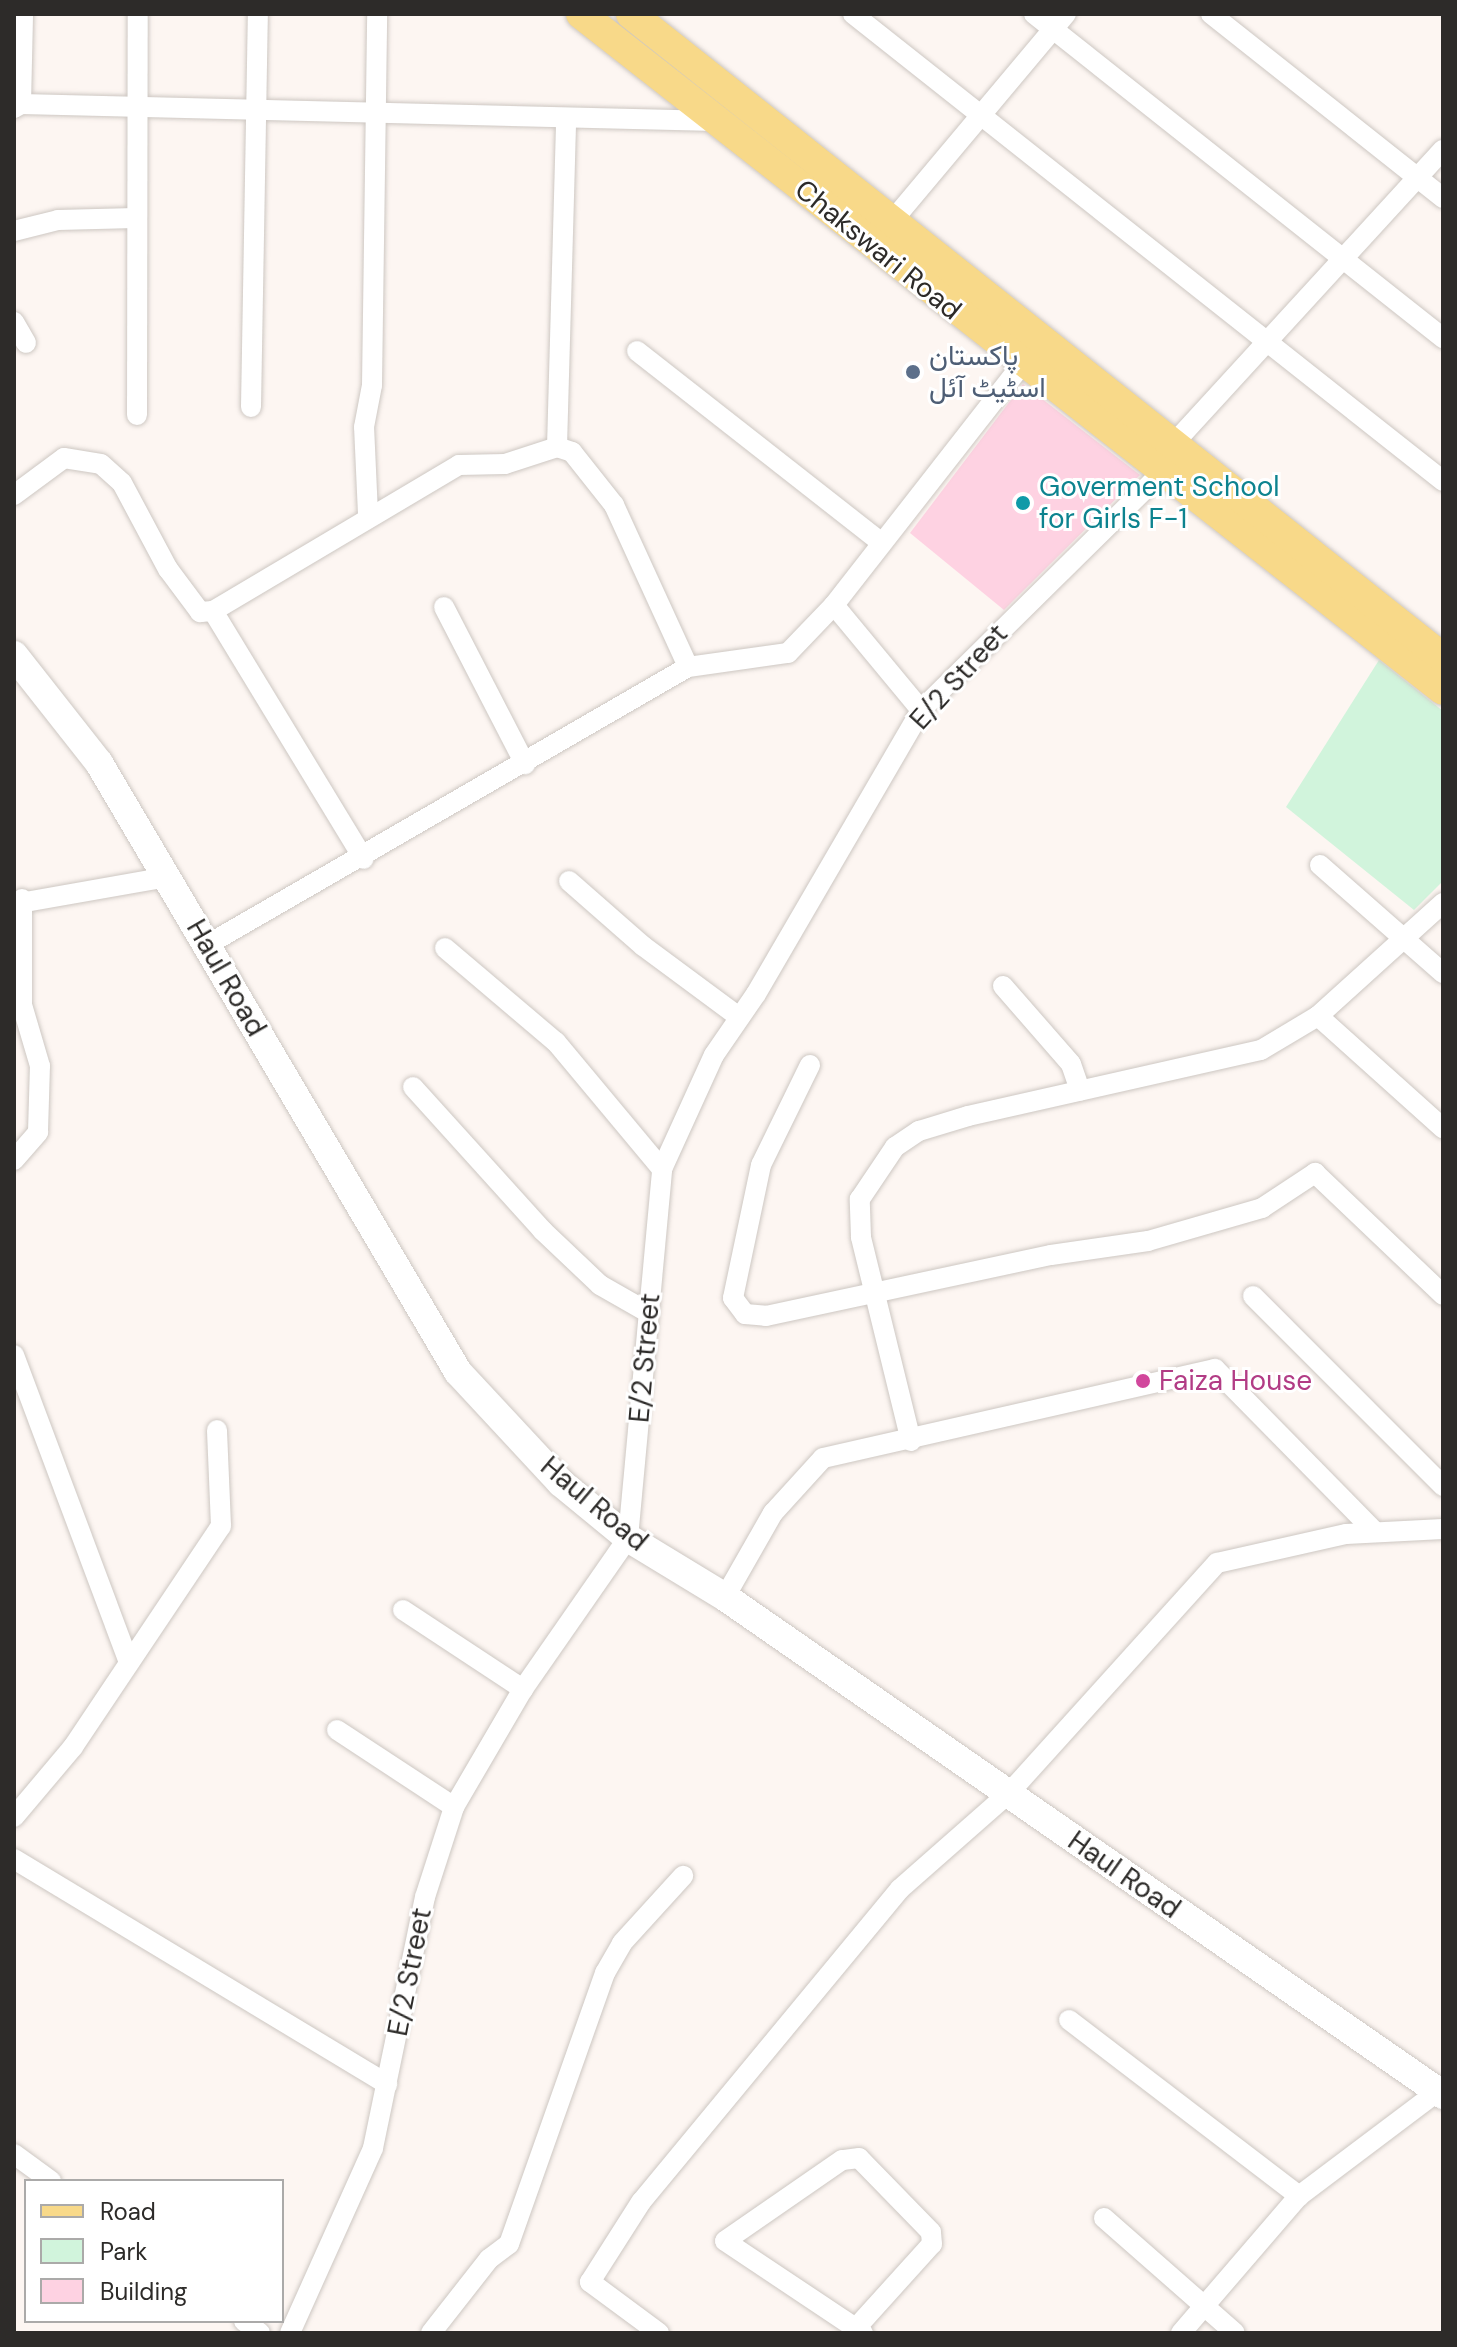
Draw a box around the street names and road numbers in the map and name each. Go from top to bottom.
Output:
street label: Chakswari Road [788,173,968,327]
street label: E/2 Street [903,618,1015,736]
street label: Haul Road [179,914,273,1042]
street label: E/2 Street [623,1292,667,1424]
street label: Haul Road [534,1450,654,1558]
street label: Haul Road [1061,1824,1187,1926]
street label: E/2 Street [381,1905,439,2039]

